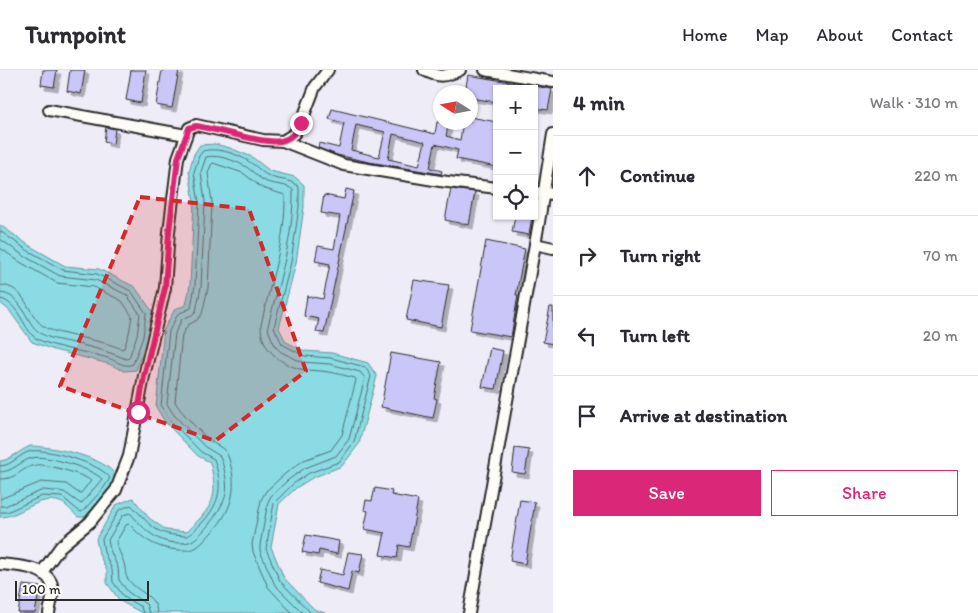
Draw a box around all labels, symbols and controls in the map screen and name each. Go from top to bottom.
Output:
text: Turnpoint [25,20,126,49]
text: Home [682,24,728,46]
text: Map [756,24,789,46]
text: About [817,24,863,46]
text: Contact [891,24,953,46]
north arrow [433,85,478,130]
map controls [493,85,538,220]
button: + [493,85,538,130]
text: 4 min [573,90,625,115]
text: Walk · 310 m [870,93,958,112]
route end [290,112,313,135]
button: − [493,130,538,175]
icon: ahead [573,162,601,190]
text: Continue [620,164,695,187]
text: 220 m [914,166,958,185]
button: locate [493,175,538,220]
icon: right [573,242,601,270]
text: Turn right [620,244,701,267]
text: 70 m [923,246,958,265]
icon: left [573,322,601,350]
text: Turn left [620,324,690,347]
text: 20 m [923,326,958,345]
route start [127,401,150,424]
icon: arrive [573,402,601,430]
text: Arrive at destination [620,404,787,427]
button: Save [573,470,761,516]
button: Share [771,470,958,516]
scale bar [15,578,149,601]
text: 100 m [22,581,61,598]

